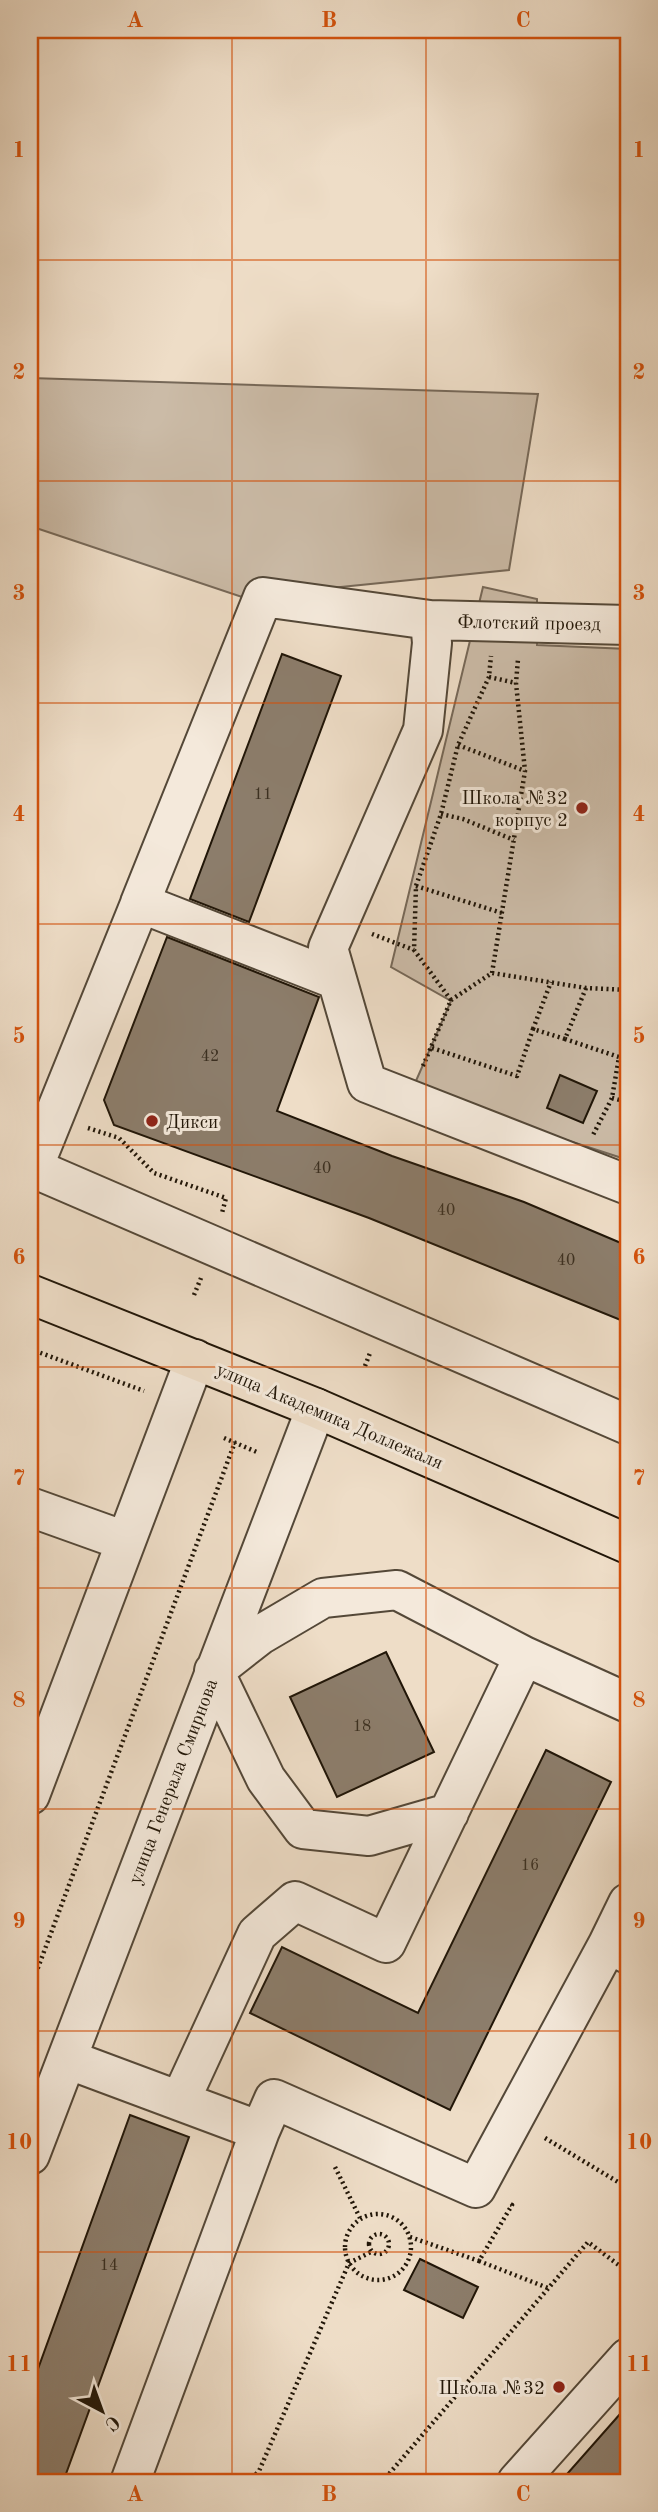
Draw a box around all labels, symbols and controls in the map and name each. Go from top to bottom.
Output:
text: A [126,9,144,32]
text: B [321,9,337,32]
text: C [515,9,531,32]
text: 1 [12,139,26,162]
text: 1 [632,139,646,162]
text: 2 [12,361,26,384]
text: 2 [632,361,646,384]
text: 3 [12,582,26,605]
text: 3 [632,582,646,605]
street label: Флотский проезд [457,614,602,635]
house number: 11 [254,787,272,803]
place label: Школа №32 корпус 2 [461,790,568,831]
marker: Школа №32 корпус 2 [574,800,590,816]
text: 4 [12,803,26,826]
text: 4 [632,803,646,826]
text: 5 [12,1025,26,1048]
text: 5 [632,1025,646,1048]
house number: 42 [201,1049,219,1065]
marker: Дикси [144,1113,160,1129]
place label: Дикси [166,1114,218,1133]
house number: 40 [313,1161,331,1177]
house number: 40 [437,1203,455,1219]
text: 6 [12,1246,26,1269]
text: 6 [632,1246,646,1269]
house number: 40 [557,1253,575,1269]
street label: улица Академика Доллежаля [213,1361,445,1474]
text: 7 [12,1467,26,1490]
text: 7 [632,1467,646,1490]
street label: улица Генерала Смирнова [126,1676,223,1887]
text: 8 [12,1689,26,1712]
text: 8 [632,1689,646,1712]
house number: 18 [353,1719,371,1735]
house number: 16 [521,1858,539,1874]
text: 9 [12,1910,26,1933]
text: 9 [632,1910,646,1933]
text: 10 [6,2131,32,2154]
text: 10 [626,2131,652,2154]
house number: 14 [100,2258,118,2274]
text: 11 [6,2353,32,2376]
text: 11 [626,2353,652,2376]
north arrow [66,2376,136,2446]
marker: Школа №32 [551,2379,567,2395]
place label: Школа №32 [438,2380,545,2399]
text: С [101,2411,122,2433]
text: A [126,2483,144,2506]
text: B [321,2483,337,2506]
text: C [515,2483,531,2506]

